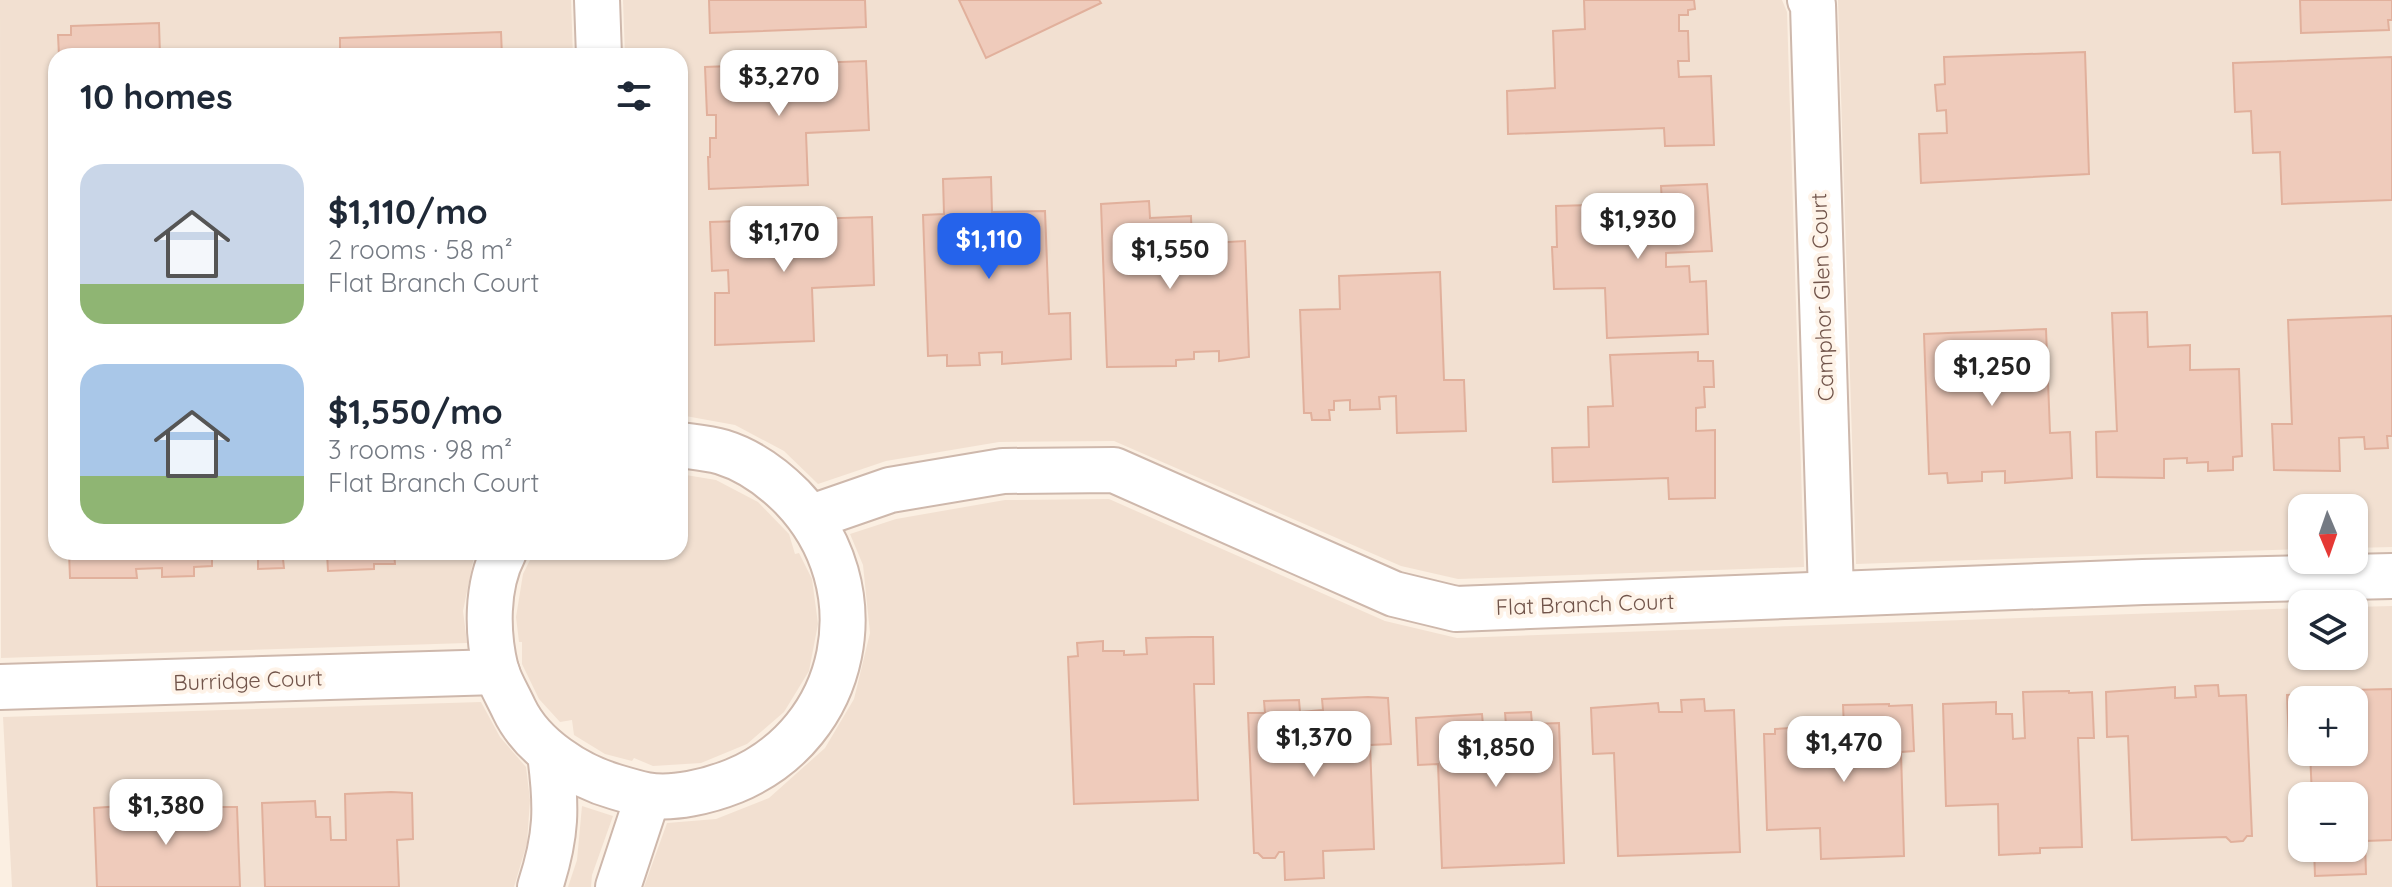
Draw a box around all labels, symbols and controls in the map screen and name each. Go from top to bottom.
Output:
pin: $3,270 [714,50,844,118]
text: $3,270 [738,59,820,92]
icon: filters [612,74,656,118]
text: 10 homes [80,75,233,118]
text: $1,110/mo [328,190,488,233]
street label: Camphor Glen Court [1804,192,1840,402]
pin: $1,930 [1573,193,1703,261]
icon: home [144,196,240,292]
text: $1,930 [1599,202,1677,235]
pin: $1,170 [719,206,849,274]
pin: $1,110 [924,213,1054,281]
text: $1,170 [748,215,820,248]
text: $1,110 [955,222,1023,255]
pin: $1,550 [1105,223,1235,291]
text: $1,550 [1131,232,1209,265]
text: 2 rooms · 58 m² [328,233,513,266]
text: Flat Branch Court [328,266,539,299]
pin: $1,250 [1927,340,2057,408]
text: $1,250 [1953,349,2031,382]
text: $1,550/mo [328,390,503,433]
icon: home [144,396,240,492]
text: 3 rooms · 98 m² [328,433,512,466]
text: Flat Branch Court [328,466,539,499]
north arrow [2288,494,2368,574]
map controls [2288,494,2368,862]
street label: Flat Branch Court [1495,587,1675,621]
button: layers [2288,590,2368,670]
street label: Burridge Court [173,663,323,697]
button: + [2288,686,2368,766]
pin: $1,370 [1249,711,1379,779]
pin: $1,470 [1779,716,1909,784]
text: $1,370 [1276,720,1353,753]
pin: $1,850 [1431,721,1561,789]
text: $1,470 [1805,725,1883,758]
text: $1,850 [1457,730,1535,763]
pin: $1,380 [101,779,231,847]
button: − [2288,782,2368,862]
text: $1,380 [128,788,204,821]

